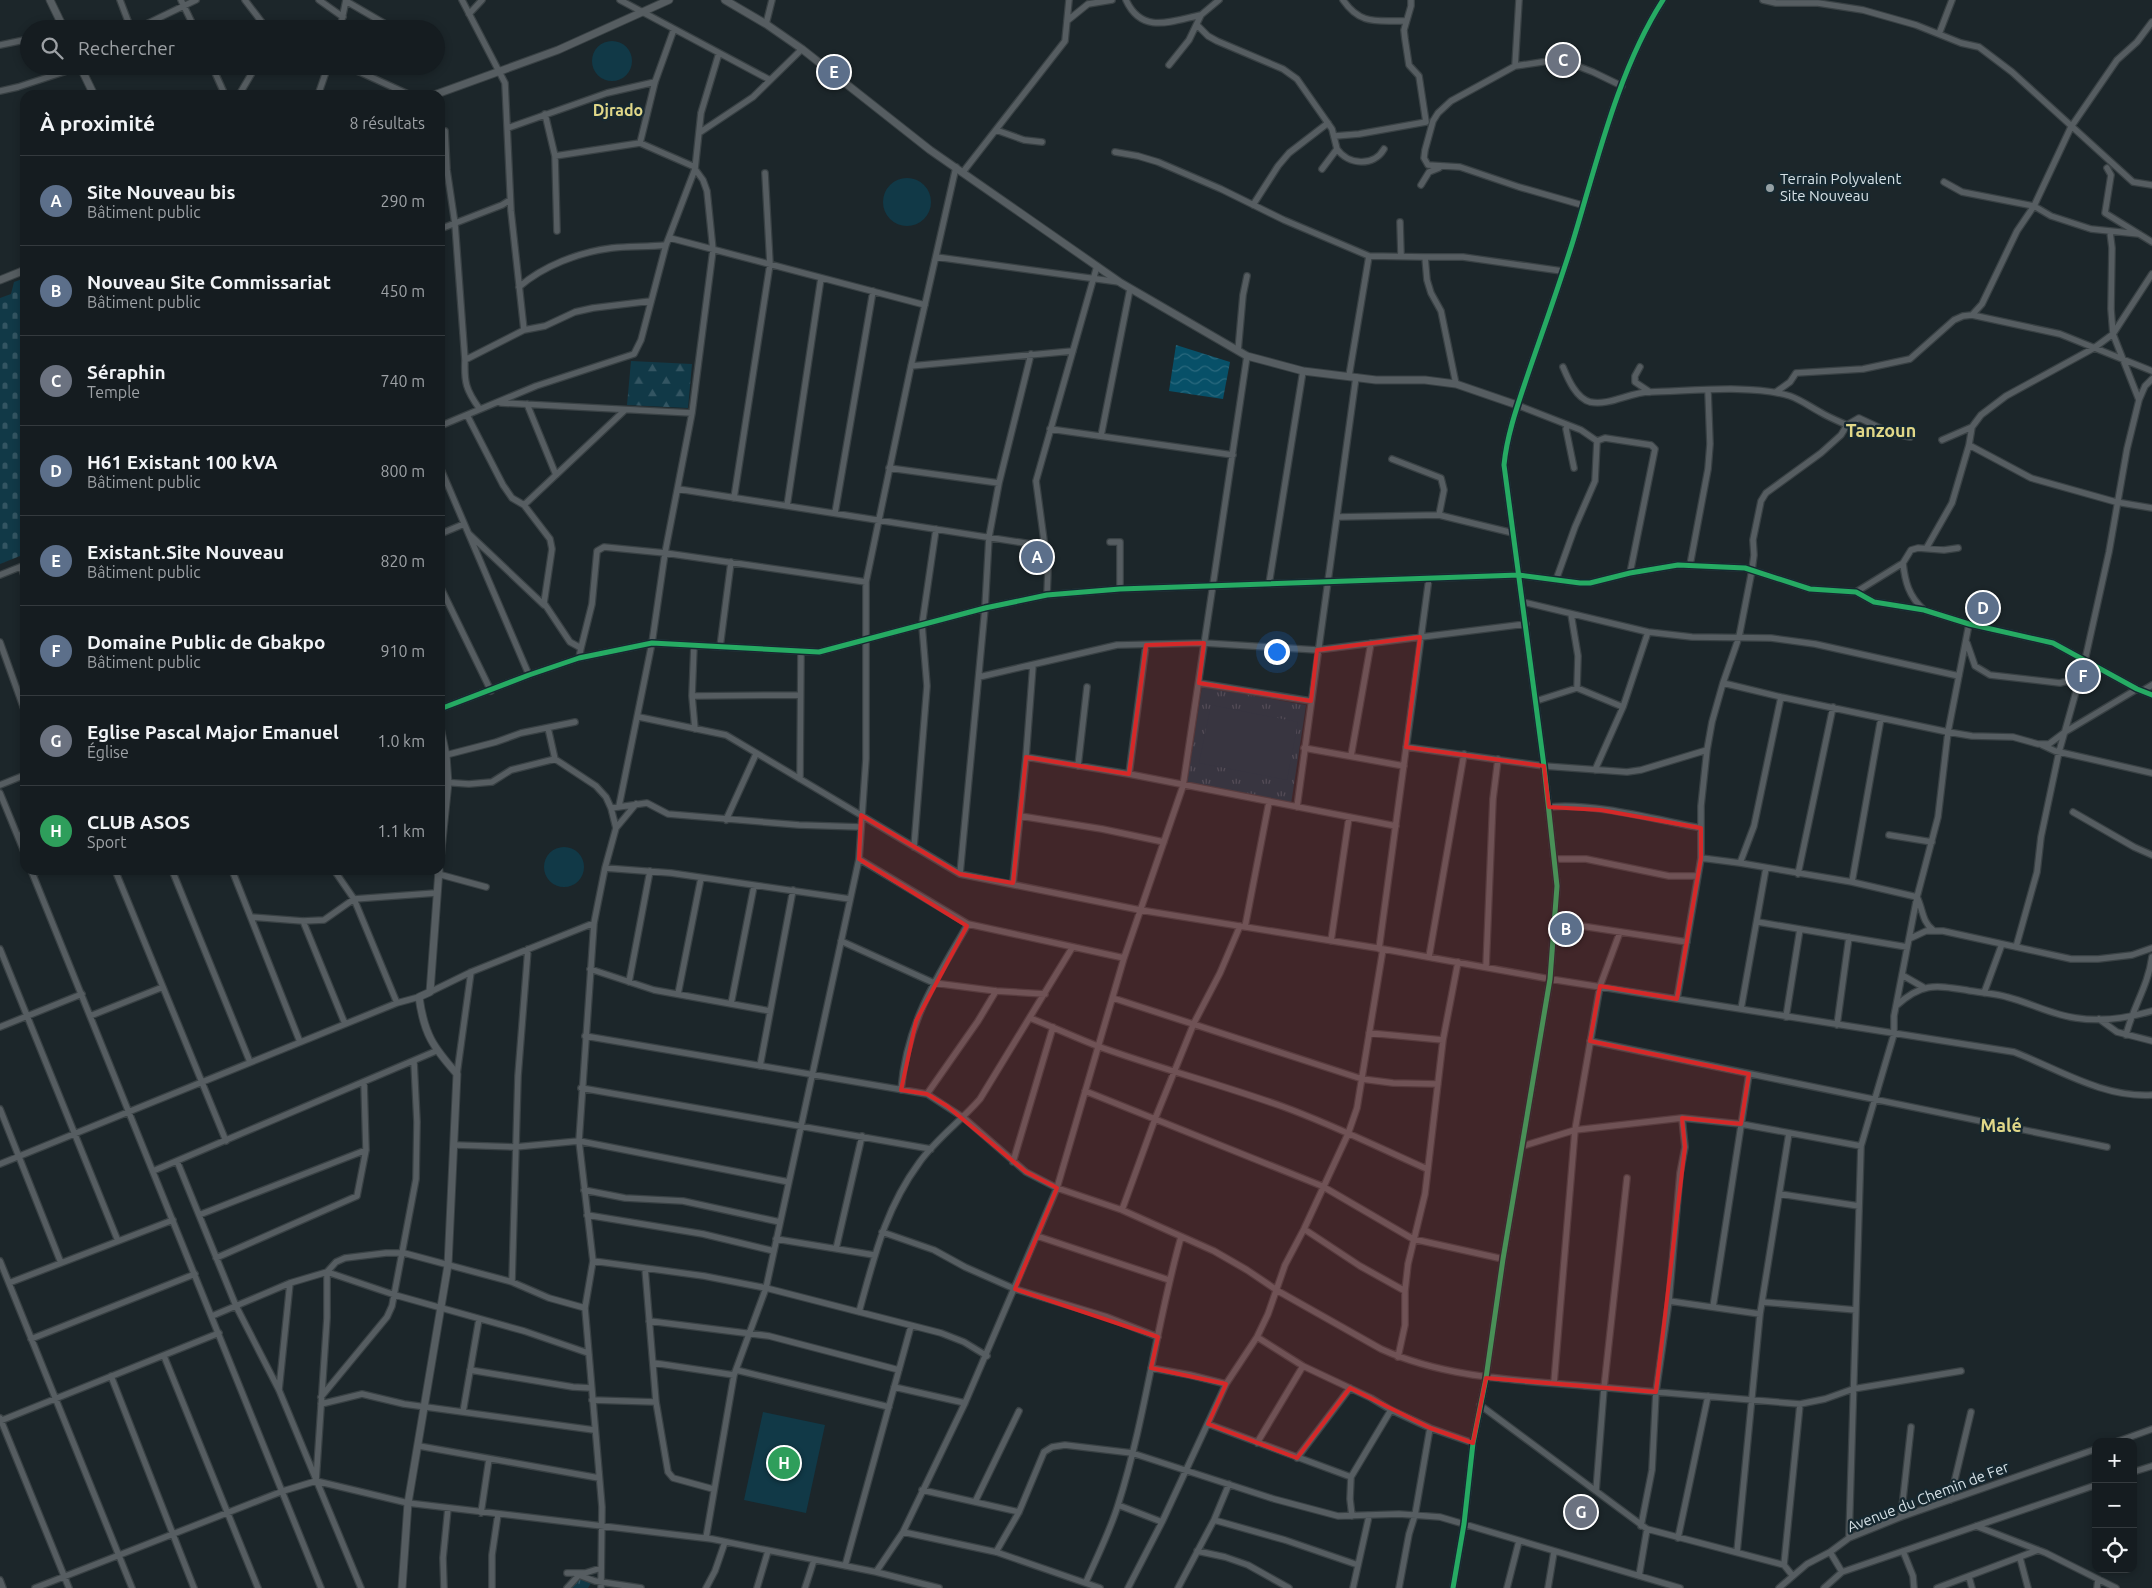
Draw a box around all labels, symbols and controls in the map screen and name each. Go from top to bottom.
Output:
search box [20,20,445,75]
icon: search [38,34,66,62]
text: Rechercher [78,37,175,59]
pin: C [1547,41,1579,79]
pin: E [818,53,850,91]
district label: Djrado [593,101,643,119]
text: À proximité [40,111,155,135]
text: 8 résultats [349,114,425,132]
place label: Terrain Polyvalent Site Nouveau [1780,170,1901,204]
text: Site Nouveau bis [87,181,235,203]
marker: Terrain Polyvalent Site Nouveau [1764,182,1776,194]
text: A [50,192,62,210]
text: 290 m [380,192,425,210]
text: Bâtiment public [87,203,201,221]
text: Nouveau Site Commissariat [87,271,331,293]
text: B [51,282,61,300]
text: 450 m [380,282,425,300]
text: Bâtiment public [87,293,201,311]
text: Séraphin [87,361,166,383]
text: C [51,372,61,390]
text: 740 m [380,372,425,390]
text: Temple [87,383,140,401]
district label: Tanzoun [1846,420,1916,440]
text: H61 Existant 100 kVA [87,451,278,473]
text: D [50,462,62,480]
text: 800 m [380,462,425,480]
text: Bâtiment public [87,473,201,491]
pin: A [1021,538,1053,576]
text: Existant.Site Nouveau [87,541,284,563]
text: E [51,552,61,570]
text: 820 m [380,552,425,570]
text: Bâtiment public [87,563,201,581]
pin: D [1967,589,1999,627]
text: Domaine Public de Gbakpo [87,631,325,653]
your location [1264,639,1290,665]
text: F [52,642,61,660]
text: 910 m [380,642,425,660]
text: Bâtiment public [87,653,201,671]
pin: F [2067,657,2099,695]
text: Eglise Pascal Major Emanuel [87,721,339,743]
text: G [50,732,62,750]
text: 1.0 km [377,732,425,750]
text: Église [87,743,129,761]
text: CLUB ASOS [87,811,190,833]
text: H [50,822,62,840]
text: 1.1 km [377,822,425,840]
text: Sport [87,833,126,851]
pin: B [1550,910,1582,948]
district label: Malé [1980,1115,2022,1135]
map controls [2092,1438,2137,1573]
button: + [2092,1438,2137,1483]
pin: H [768,1444,800,1482]
street label: Avenue du Chemin de Fer [1845,1458,2011,1535]
button: − [2092,1483,2137,1528]
pin: G [1565,1493,1597,1531]
button: locate [2092,1528,2137,1573]

